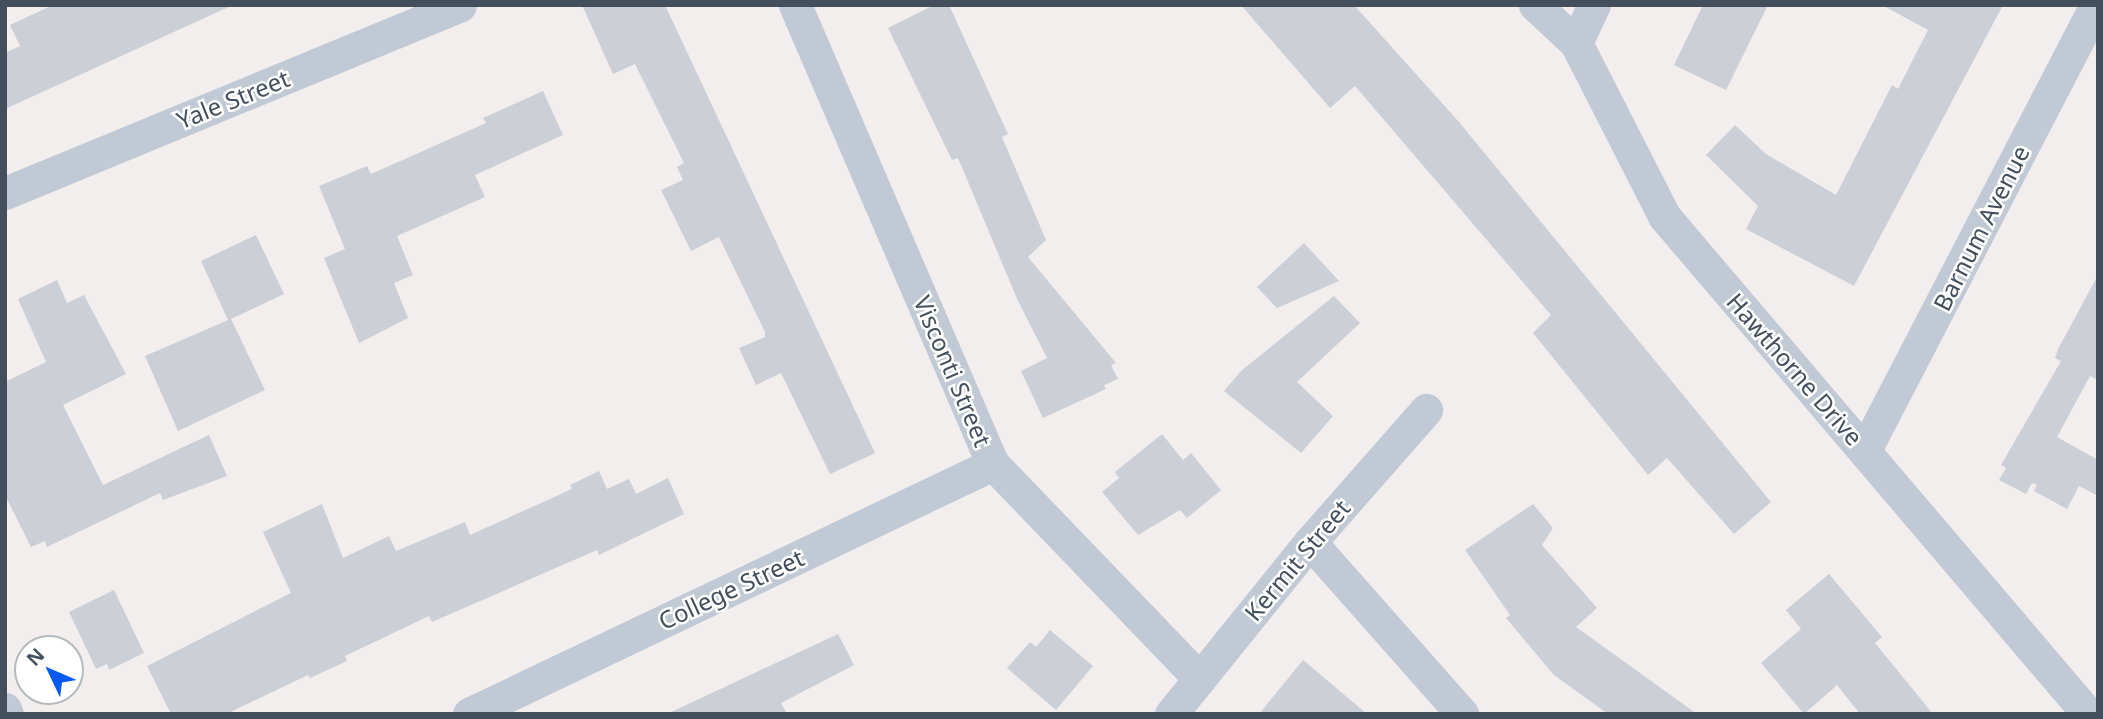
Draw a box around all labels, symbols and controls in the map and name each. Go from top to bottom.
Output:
street label: Yale Street [173,63,293,135]
street label: Barnum Avenue [1927,141,2035,315]
street label: Hawthorne Drive [1721,287,1869,451]
street label: Visconti Street [908,291,998,451]
street label: Kermit Street [1238,494,1356,626]
street label: College Street [654,543,808,635]
north arrow [14,635,84,705]
text: N [21,642,50,671]

